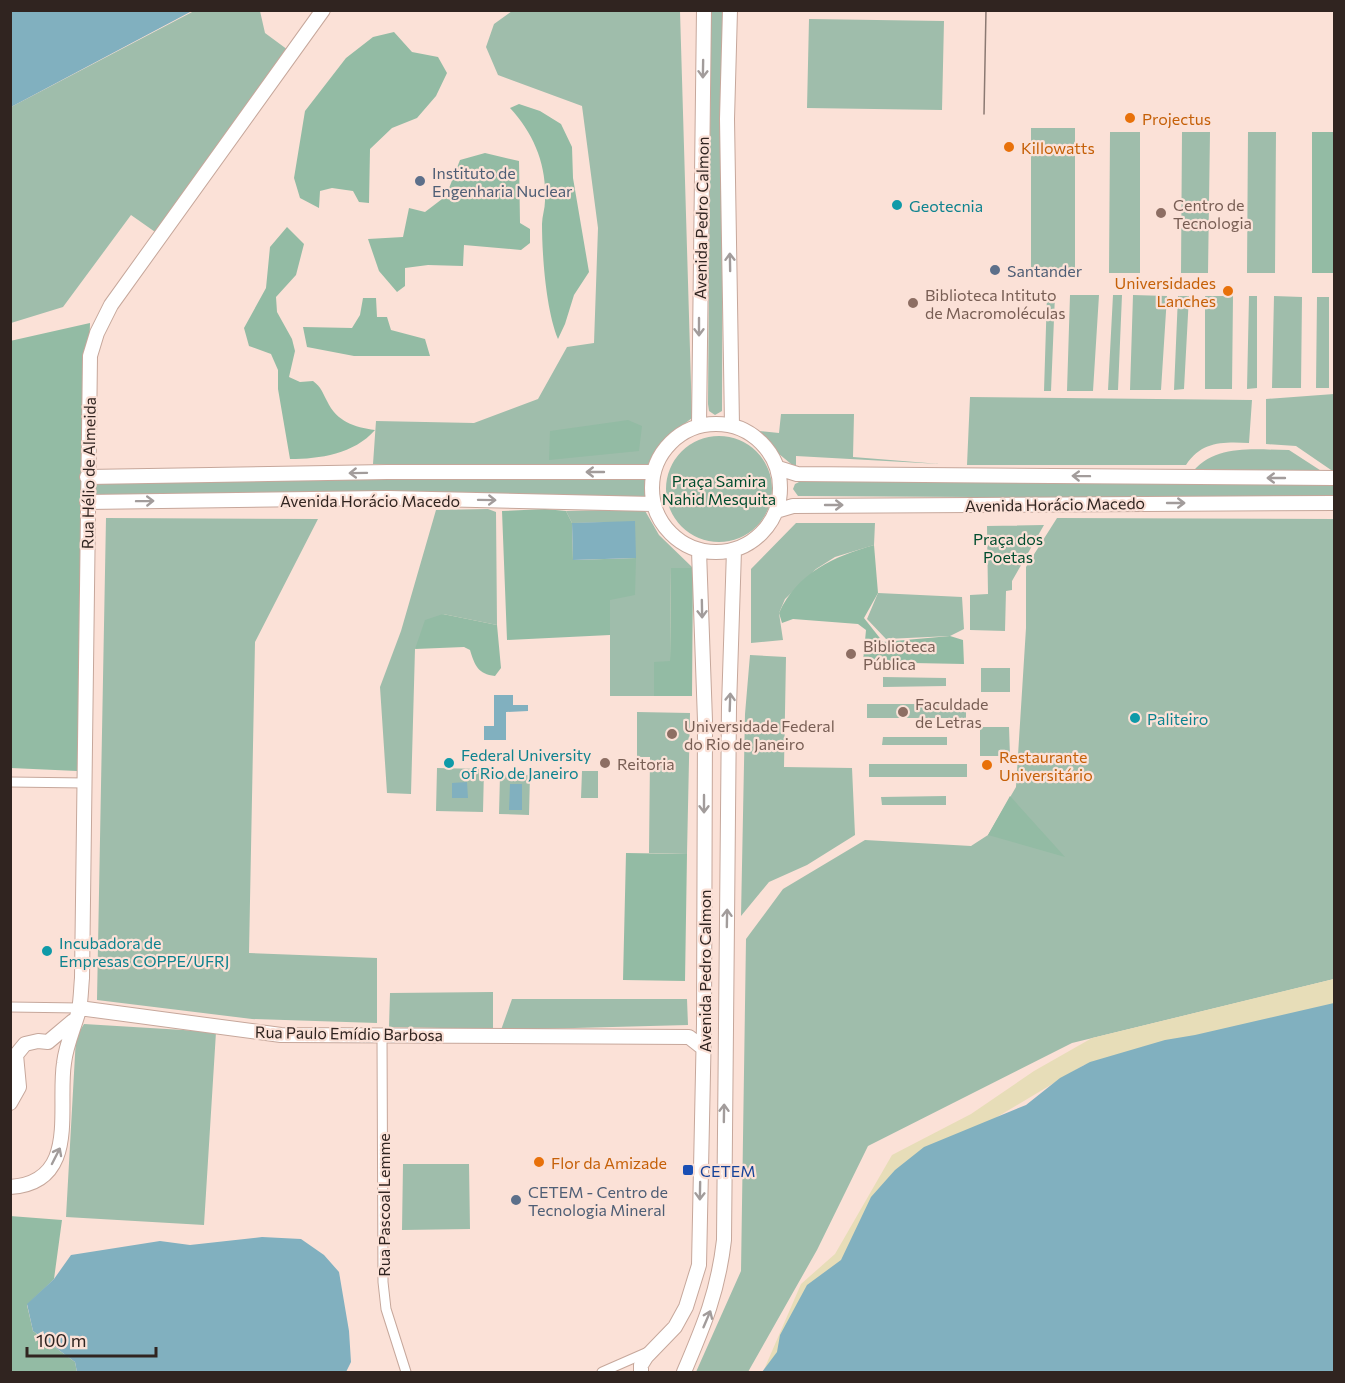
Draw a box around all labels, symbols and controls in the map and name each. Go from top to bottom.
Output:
one-way arrow [698,58,709,78]
place label: Projectus [1142,109,1211,128]
marker: Projectus [1123,111,1137,125]
street label: Avenida Pedro Calmon [690,136,712,300]
place label: Killowatts [1021,138,1095,157]
marker: Killowatts [1002,140,1016,154]
place label: Instituto de Engenharia Nuclear [432,163,573,200]
marker: Instituto de Engenharia Nuclear [413,174,427,188]
place label: Centro de Tecnologia [1173,195,1252,232]
place label: Geotecnia [909,196,983,215]
marker: Geotecnia [890,198,904,212]
marker: Centro de Tecnologia [1154,206,1168,220]
one-way arrow [724,252,735,272]
place label: Santander [1007,261,1083,280]
marker: Santander [988,263,1002,277]
place label: Universidades Lanches [1115,273,1216,310]
marker: Universidades Lanches [1221,284,1235,298]
place label: Biblioteca Intituto de Macromoléculas [925,285,1065,322]
marker: Biblioteca Intituto de Macromoléculas [906,296,920,310]
one-way arrow [693,316,705,336]
street label: Rua Hélio de Almeida [77,397,99,549]
one-way arrow [586,466,606,478]
one-way arrow [349,467,369,478]
one-way arrow [1072,470,1092,482]
park label: Praça Samira Nahid Mesquita [662,471,776,508]
one-way arrow [1267,472,1287,484]
street label: Avenida Horácio Macedo [280,491,460,510]
street label: Avenida Horácio Macedo [965,493,1145,515]
one-way arrow [477,494,497,506]
one-way arrow [135,495,155,507]
one-way arrow [1165,497,1185,509]
one-way arrow [823,499,843,511]
park label: Praça dos Poetas [973,529,1043,566]
one-way arrow [696,599,708,618]
place label: Biblioteca Pública [863,636,936,673]
marker: Biblioteca Pública [844,647,858,661]
one-way arrow [724,692,735,712]
place label: Faculdade de Letras [915,694,988,731]
marker: Faculdade de Letras [896,705,910,719]
place label: Paliteiro [1147,709,1208,728]
marker: Paliteiro [1128,711,1142,725]
place label: Universidade Federal do Rio de Janeiro [684,716,835,753]
marker: Universidade Federal do Rio de Janeiro [665,727,679,741]
place label: Federal University of Rio de Janeiro [461,745,591,782]
place label: Restaurante Universitário [999,747,1093,784]
place label: Reitoria [617,754,675,773]
marker: Federal University of Rio de Janeiro [442,756,456,770]
marker: Reitoria [598,756,612,770]
marker: Restaurante Universitário [980,758,994,772]
one-way arrow [698,793,710,813]
street label: Avenida Pedro Calmon [695,889,714,1053]
one-way arrow [721,908,733,928]
place label: Incubadora de Empresas COPPE/UFRJ [59,933,229,970]
marker: Incubadora de Empresas COPPE/UFRJ [40,944,54,958]
street label: Rua Paulo Emídio Barbosa [255,1022,443,1044]
one-way arrow [718,1103,730,1123]
street label: Rua Pascoal Lemme [374,1133,393,1277]
one-way arrow [51,1148,62,1166]
place label: Flor da Amizade [551,1153,667,1172]
marker: Flor da Amizade [532,1155,546,1169]
place label: CETEM [700,1161,756,1180]
marker: CETEM [681,1163,695,1177]
one-way arrow [694,1180,706,1200]
place label: CETEM - Centro de Tecnologia Mineral [528,1182,668,1219]
marker: CETEM - Centro de Tecnologia Mineral [509,1193,523,1207]
one-way arrow [702,1310,713,1328]
scale bar [27,1320,156,1358]
text: 100 m [36,1329,86,1351]

